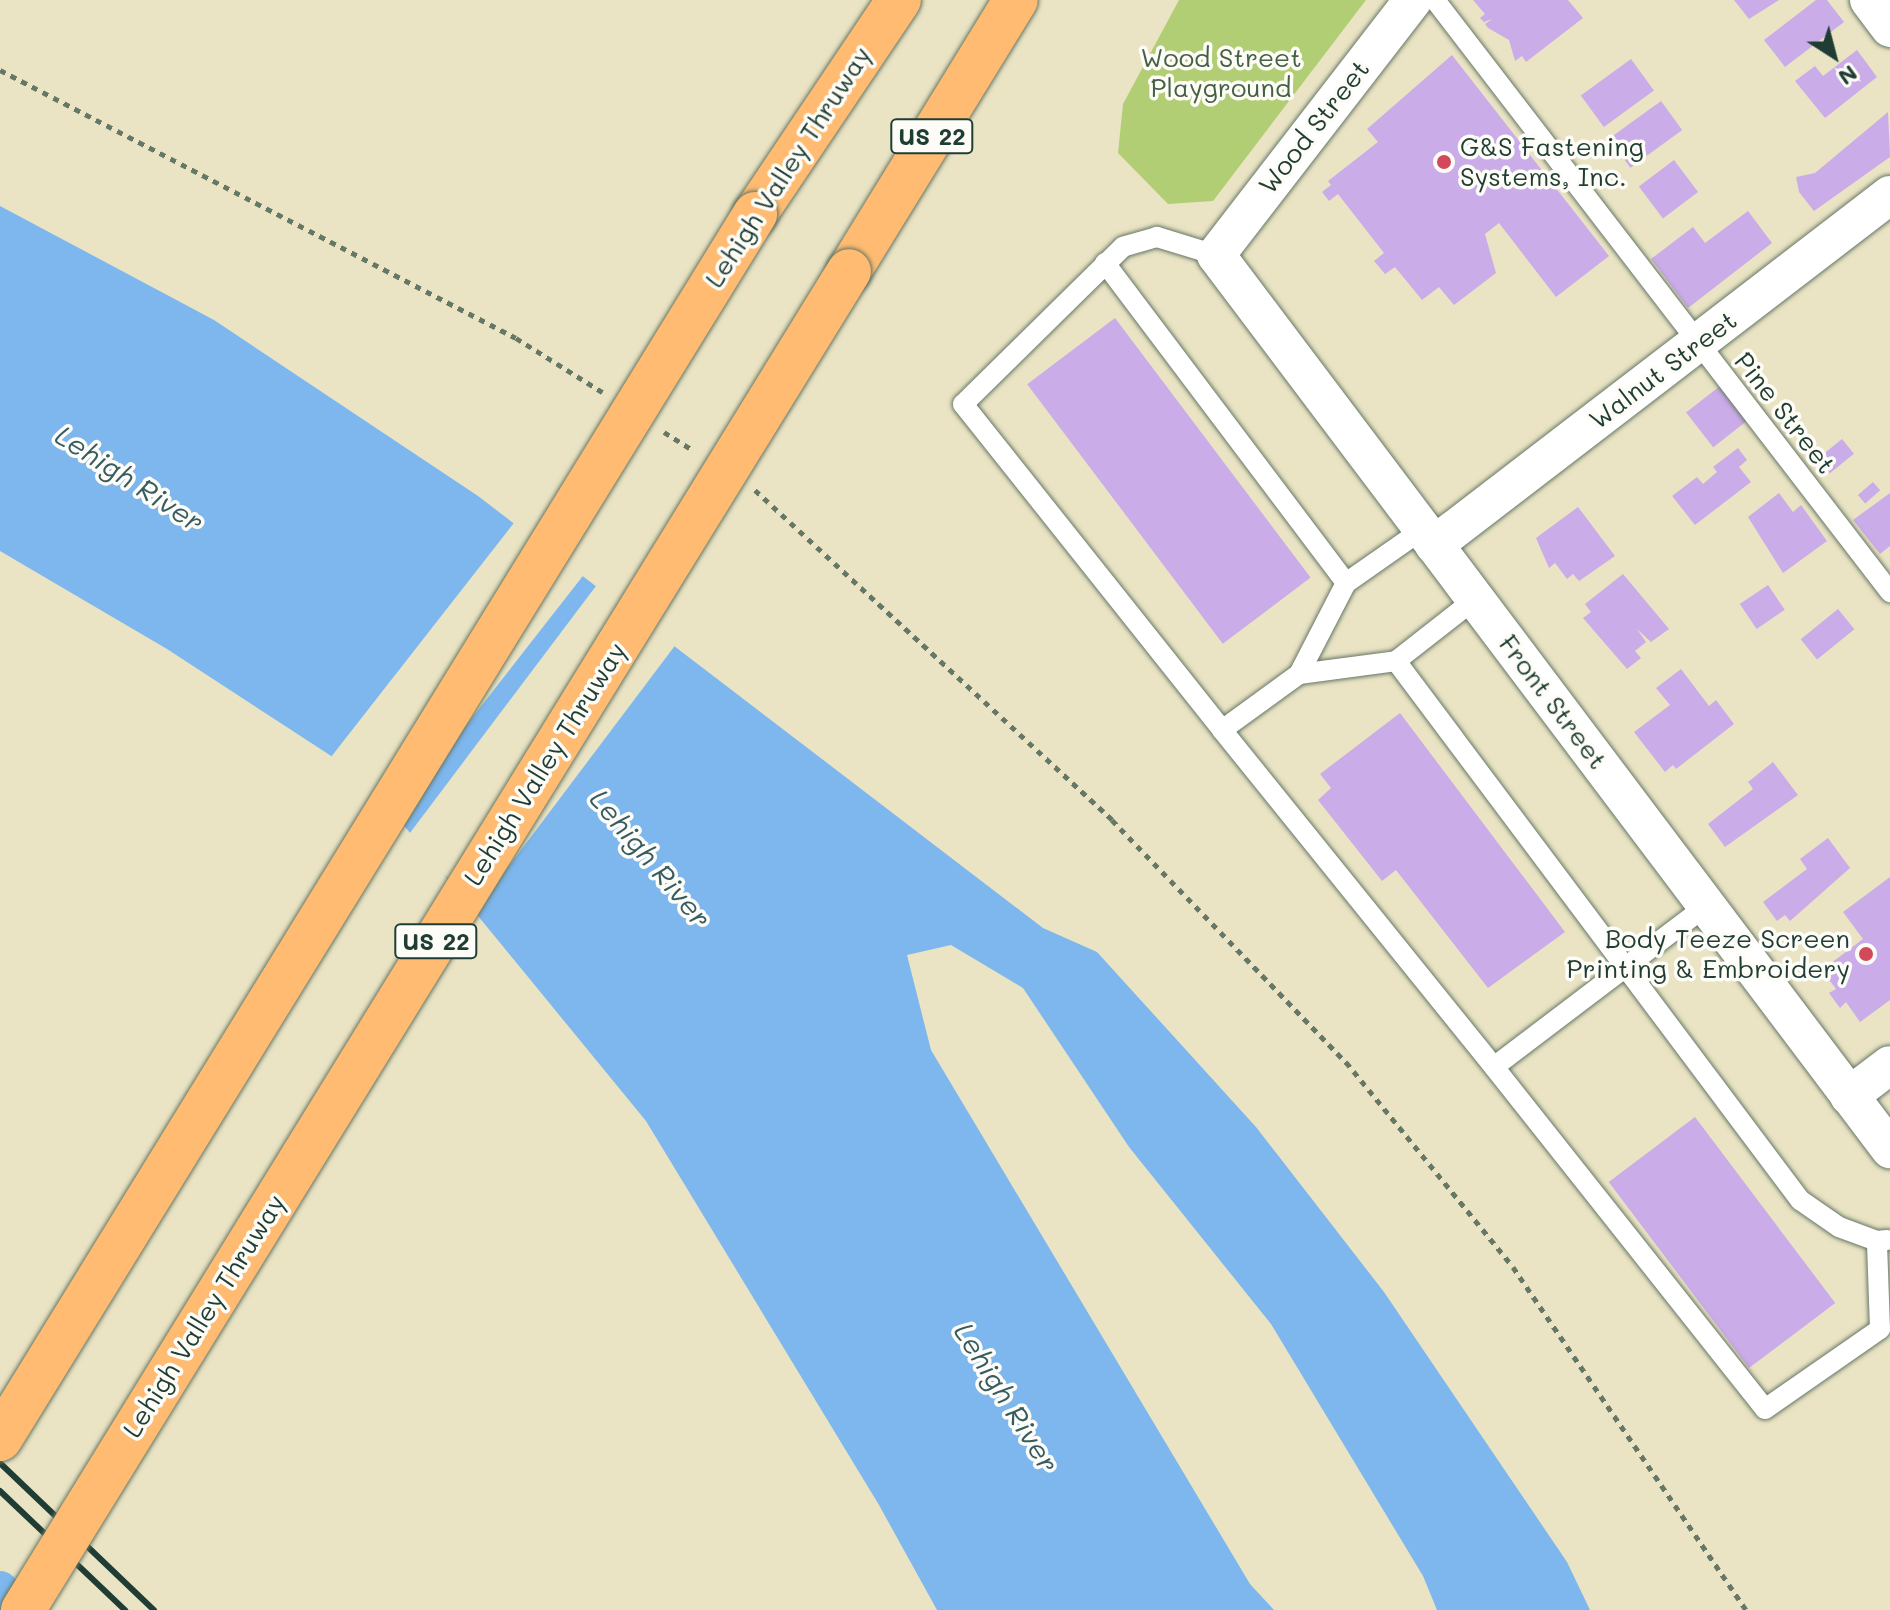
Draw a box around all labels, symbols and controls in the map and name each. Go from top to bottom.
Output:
north arrow [1794,16,1874,96]
street label: Lehigh Valley Thruway [698,41,878,293]
park label: Wood Street Playground [1140,42,1302,104]
street label: Wood Street [1252,54,1376,200]
text: N [1833,59,1864,92]
road number: US 22 [890,116,974,156]
place label: G&S Fastening Systems, Inc. [1460,131,1644,192]
marker: G&S Fastening Systems, Inc. [1435,153,1453,171]
street label: Walnut Street [1583,304,1743,436]
street label: Pine Street [1728,346,1842,480]
water label: Lehigh River [50,418,210,538]
street label: Front Street [1492,629,1614,775]
street label: Lehigh Valley Thruway [457,637,633,891]
water label: Lehigh River [583,782,719,934]
road number: US 22 [394,921,478,961]
place label: Body Teeze Screen Printing & Embroidery [1567,923,1850,984]
marker: Body Teeze Screen Printing & Embroidery [1857,945,1875,963]
street label: Lehigh Valley Thruway [116,1189,292,1443]
water label: Lehigh River [948,1316,1066,1478]

